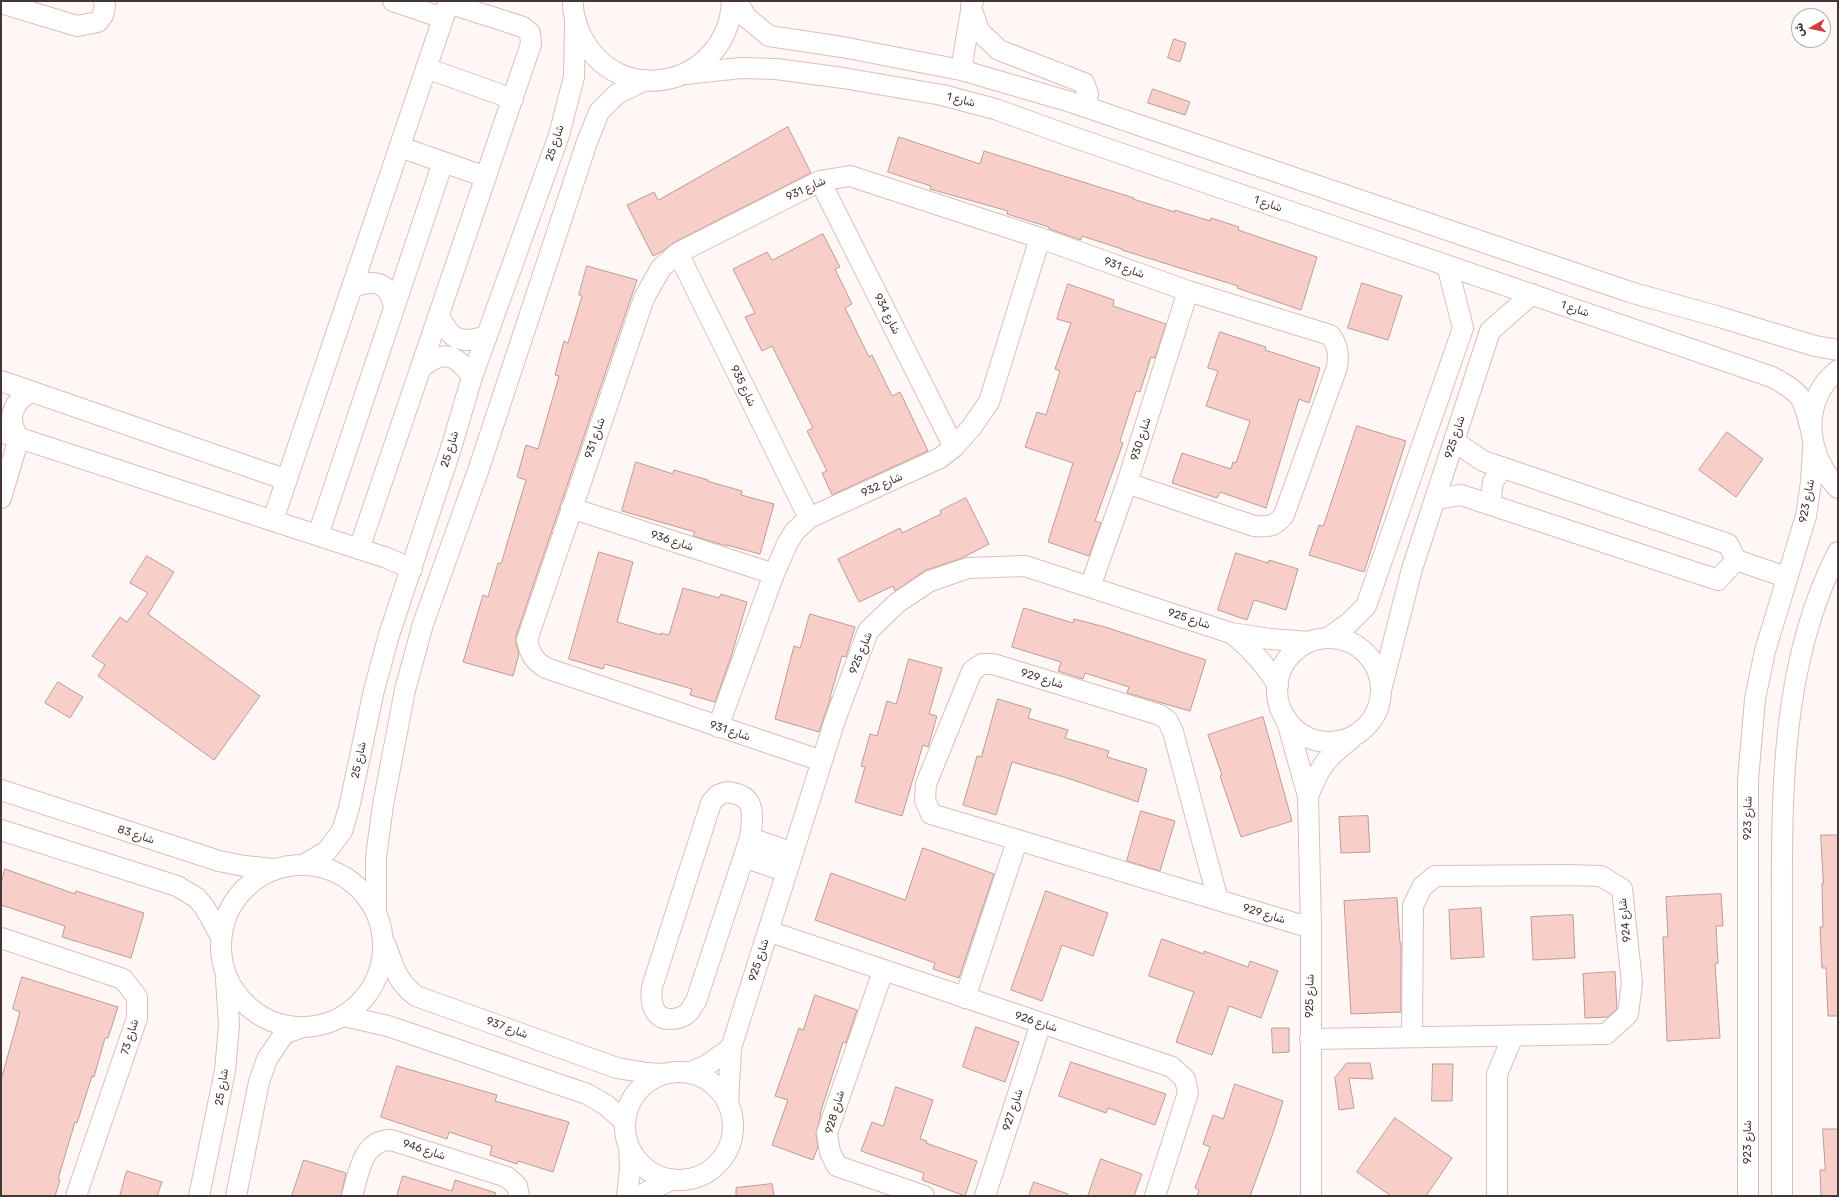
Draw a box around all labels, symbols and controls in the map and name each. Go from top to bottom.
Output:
north arrow [1791,8,1831,48]
text: ش [1792,22,1807,38]
street label: شارع 1 [945,90,977,110]
street label: شارع 25 [543,123,567,163]
street label: شارع 931 [784,174,828,204]
street label: شارع 1 [1252,193,1284,215]
street label: شارع 931 [1102,255,1146,281]
street label: شارع 934 [871,291,903,337]
street label: شارع 1 [1559,298,1591,320]
street label: شارع 935 [727,363,759,409]
street label: شارع 925 [1442,414,1468,460]
street label: شارع 931 [582,416,608,460]
street label: شارع 930 [1128,416,1154,462]
street label: شارع 25 [438,429,462,469]
street label: شارع 932 [859,470,905,500]
street label: شارع 923 [1796,478,1818,524]
street label: شارع 936 [649,528,695,554]
street label: شارع 925 [1166,606,1212,632]
street label: شارع 925 [847,630,875,676]
street label: شارع 929 [1019,666,1065,692]
street label: شارع 931 [708,718,752,744]
street label: شارع 25 [349,740,369,780]
street label: شارع 923 [1741,796,1755,840]
street label: شارع 83 [116,823,156,847]
street label: شارع 924 [1616,897,1634,943]
street label: شارع 929 [1241,901,1287,927]
street label: شارع 925 [746,937,772,983]
street label: شارع 925 [1303,974,1317,1018]
street label: شارع 926 [1013,1009,1059,1035]
street label: شارع 937 [484,1014,530,1042]
street label: شارع 73 [118,1017,142,1057]
street label: شارع 25 [213,1067,231,1107]
street label: شارع 927 [1000,1087,1026,1133]
street label: شارع 928 [823,1089,847,1135]
street label: شارع 923 [1741,1120,1755,1164]
street label: شارع 946 [401,1137,447,1163]

